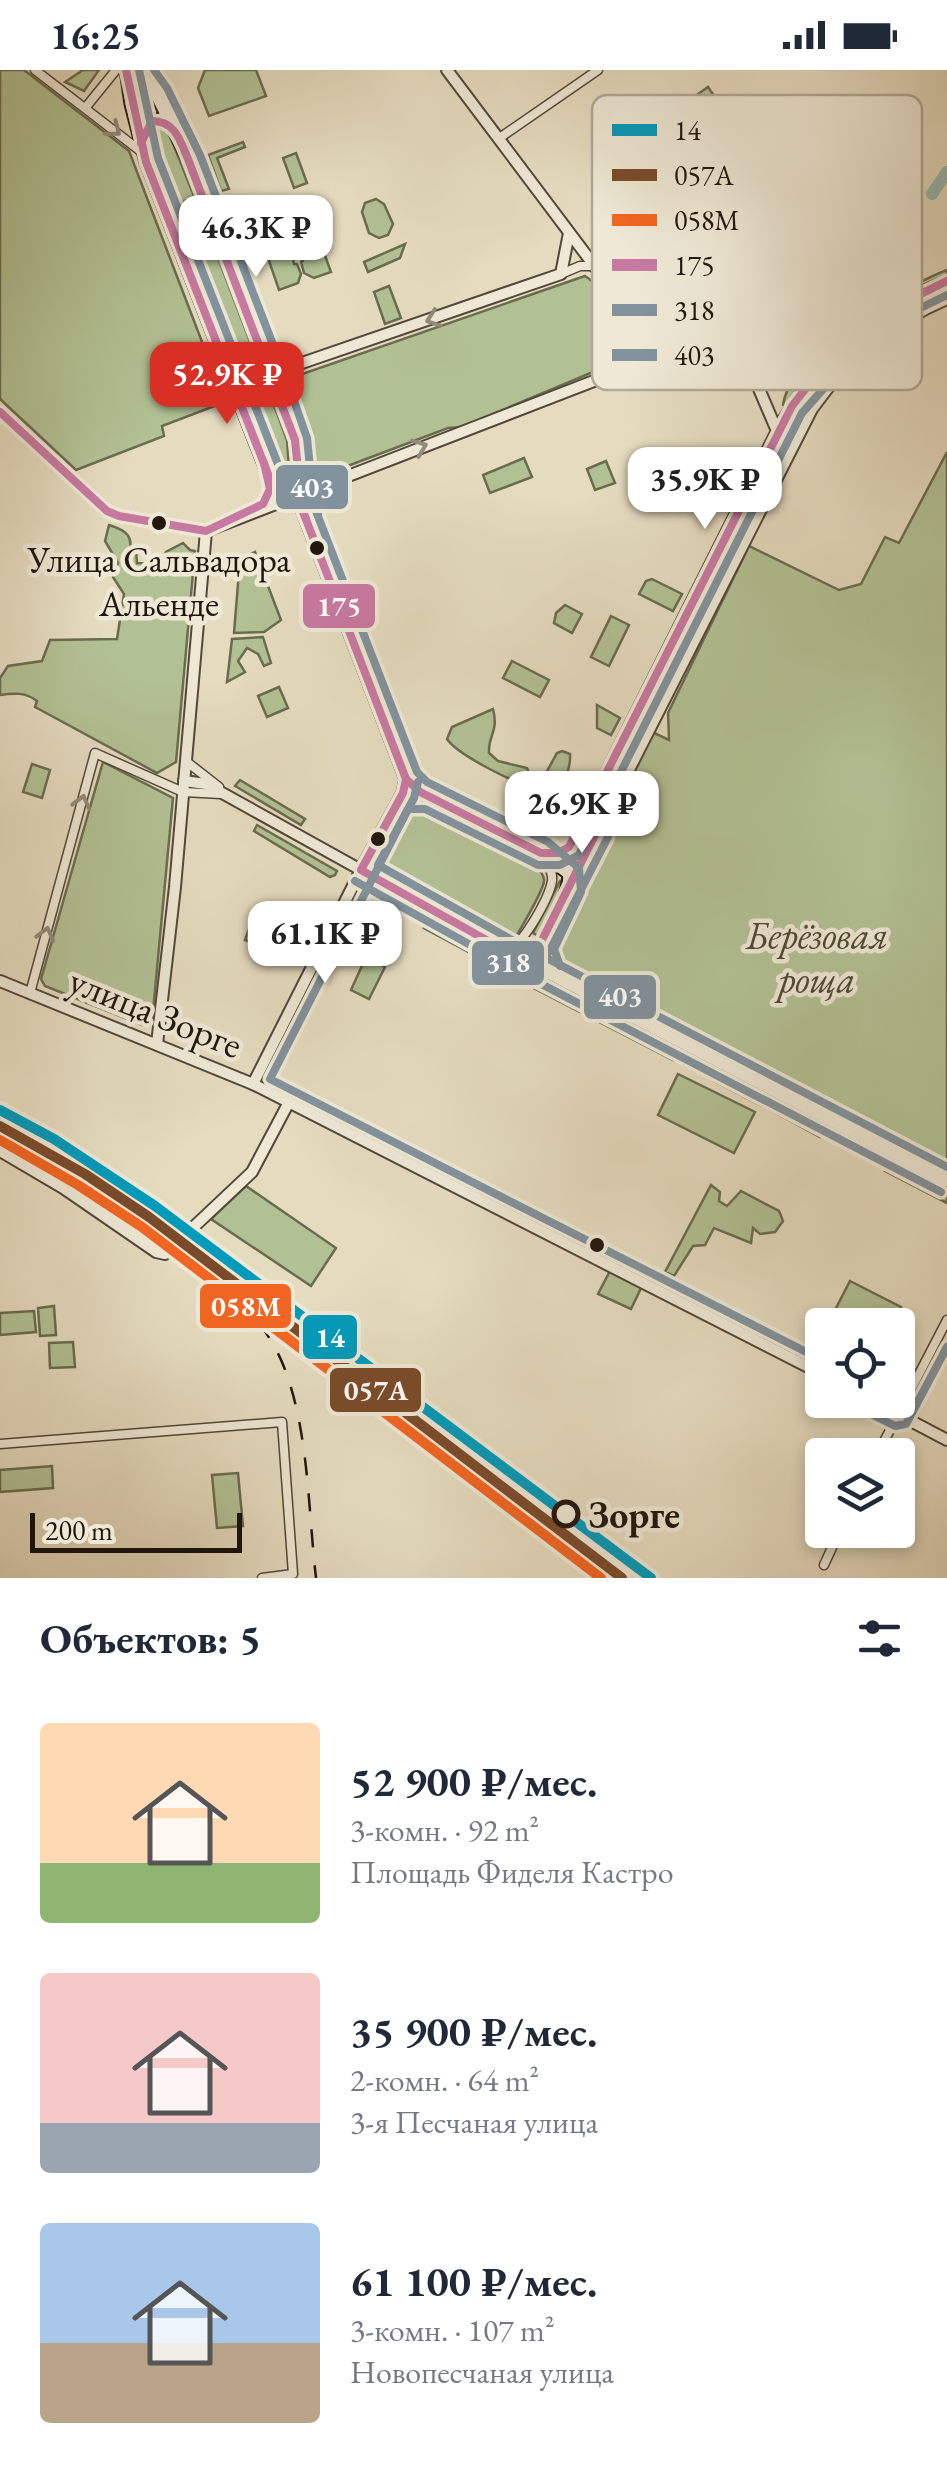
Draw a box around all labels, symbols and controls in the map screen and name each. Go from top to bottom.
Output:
text: 16:25 [50,11,141,60]
legend [592,95,922,390]
text: 14 [674,112,701,148]
one-way arrow [103,118,121,136]
text: 057А [674,157,734,193]
pin: 46.3K ₽ [164,195,348,280]
text: 058М [674,202,740,238]
text: 46.3K ₽ [201,206,311,248]
text: 175 [674,247,714,283]
text: 318 [674,292,714,328]
one-way arrow [426,307,443,328]
text: 403 [674,337,714,373]
pin: 52.9K ₽ [135,342,319,427]
text: 52.9K ₽ [172,353,282,395]
one-way arrow [410,439,428,459]
pin: 35.9K ₽ [613,447,797,532]
text: 35.9K ₽ [650,458,760,500]
line badge: 403 [274,463,350,511]
text: 403 [290,469,334,505]
marker: Улица Сальвадора Альенде [149,513,169,533]
place label: Улица Сальвадора Альенде [26,536,291,627]
unlabelled marker [307,538,327,558]
line badge: 175 [301,582,377,630]
text: 175 [317,588,361,624]
pin: 26.9K ₽ [490,771,674,856]
text: 26.9K ₽ [527,782,637,824]
one-way arrow [70,794,91,811]
unlabelled marker [368,829,388,849]
pin: 61.1K ₽ [233,901,417,986]
park label: Берёзовая роща [745,910,888,1003]
text: 61.1K ₽ [270,912,380,954]
one-way arrow [35,926,56,944]
line badge: 318 [470,939,546,987]
text: 318 [486,944,530,980]
street label: улица Зорге [62,955,250,1069]
line badge: 403 [582,973,658,1021]
text: 403 [598,978,642,1014]
unlabelled marker [587,1235,607,1255]
line badge: 058М [198,1282,293,1330]
text: 058М [211,1288,281,1324]
map controls [805,1308,915,1548]
button: locate [805,1308,915,1418]
line badge: 14 [301,1313,359,1361]
text: 14 [315,1319,346,1355]
line badge: 057А [328,1366,423,1414]
text: 057А [344,1372,409,1408]
button: layers [805,1438,915,1548]
place label: Зорге [588,1490,680,1539]
marker: Зорге [553,1501,579,1527]
scale bar [30,1508,242,1552]
text: 200 m [45,1512,113,1548]
text: Объектов: 5 [40,1611,261,1666]
icon: filters [852,1611,907,1666]
text: 52 900 ₽/мес. [350,1754,597,1809]
icon: home [120,1763,240,1883]
text: 3-комн. · 92 m² [350,1809,539,1851]
text: Площадь Фиделя Кастро [350,1851,674,1893]
text: 35 900 ₽/мес. [350,2004,597,2059]
icon: home [120,2013,240,2133]
text: 2-комн. · 64 m² [350,2059,539,2101]
text: 3-я Песчаная улица [350,2101,598,2143]
text: 61 100 ₽/мес. [350,2254,597,2309]
icon: home [120,2263,240,2383]
text: 3-комн. · 107 m² [350,2309,555,2351]
text: Новопесчаная улица [350,2351,614,2393]

